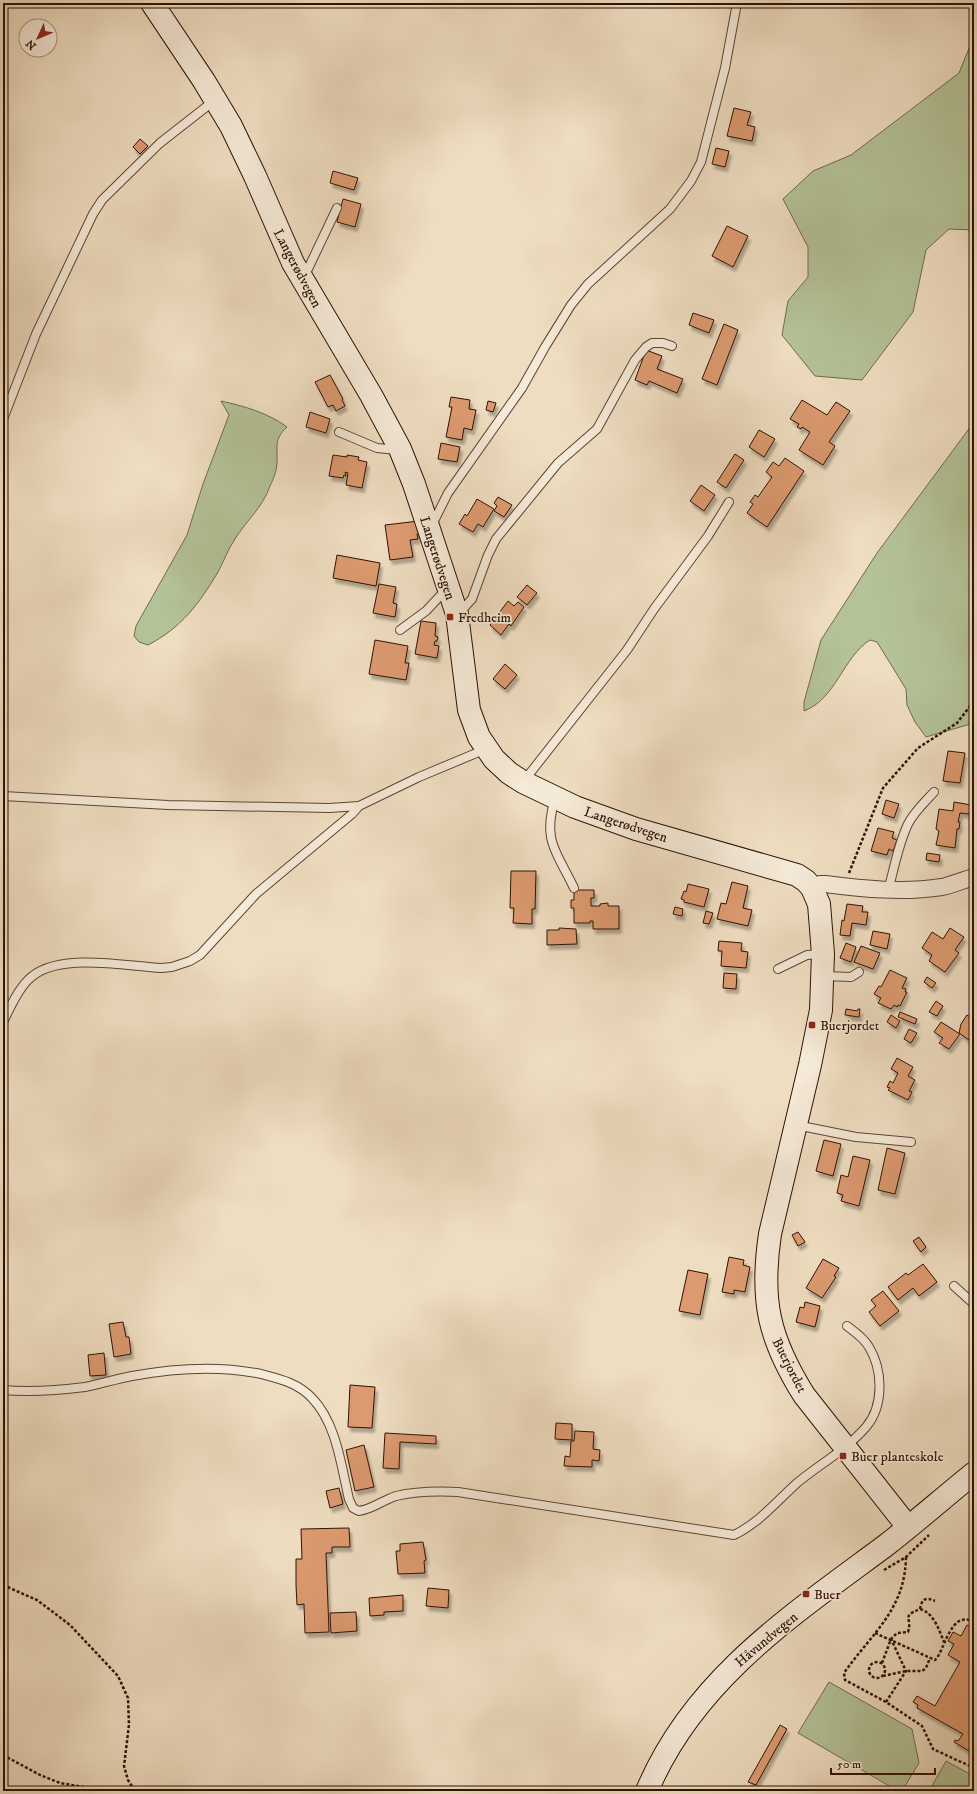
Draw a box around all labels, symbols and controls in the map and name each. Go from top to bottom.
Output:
north arrow [18,18,58,58]
text: N [23,36,40,52]
street label: Langerødvegen [269,226,326,312]
street label: Langerødvegen [415,514,459,603]
place label: Fredheim [458,609,512,627]
marker: Fredheim [445,612,455,622]
street label: Langerødvegen [582,803,670,847]
place label: Buerjordet [820,1017,880,1035]
marker: Buerjordet [807,1020,817,1030]
street label: Buerjordet [768,1335,811,1396]
place label: Buer planteskole [851,1448,944,1466]
marker: Buer planteskole [838,1451,848,1461]
place label: Buer [814,1586,841,1604]
marker: Buer [801,1589,811,1599]
street label: Håvundvegen [732,1608,802,1671]
scale bar [831,1750,935,1776]
text: 50 m [837,1757,861,1772]

